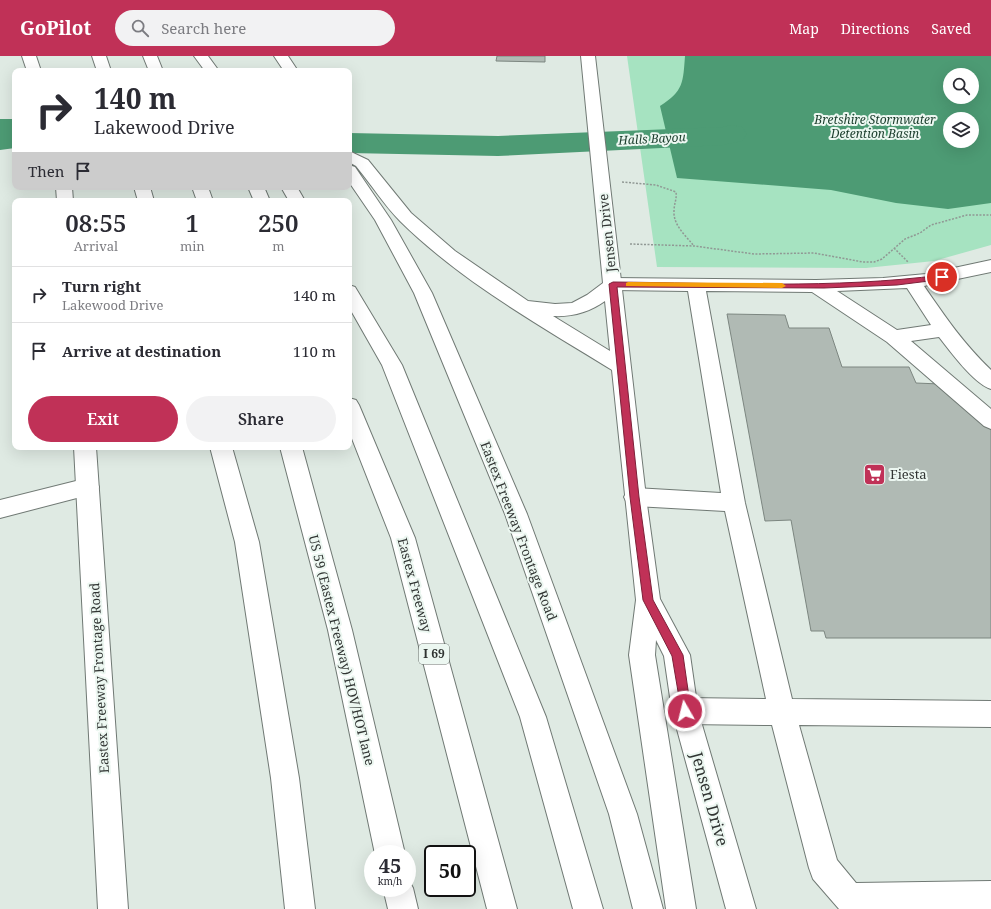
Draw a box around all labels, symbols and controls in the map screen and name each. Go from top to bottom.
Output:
search box [115,10,395,46]
text: GoPilot [20,15,91,41]
icon: search [129,17,151,39]
text: Search here [161,18,246,38]
text: Map [789,19,819,38]
text: Directions [841,19,909,38]
text: Saved [931,19,971,38]
map controls [943,68,979,148]
button: search [943,68,979,104]
text: 140 m [94,79,176,117]
icon: right [28,84,80,136]
water label: Bretshire Stormwater Detention Basin [813,111,936,142]
button: layers [943,112,979,148]
text: Lakewood Drive [94,115,235,139]
water label: Halls Bayou [617,128,686,149]
icon: arrive [72,160,94,182]
text: Then [28,161,64,181]
street label: Jensen Drive [594,193,620,274]
text: 08:55 [65,206,127,239]
text: 1 [186,206,199,239]
text: 250 [258,206,299,239]
text: Arrival [74,237,118,255]
text: min [180,237,205,255]
text: m [272,237,284,255]
pin [925,260,959,294]
icon: arrive [931,266,953,288]
text: Turn right [62,276,141,296]
icon: right [28,284,50,306]
text: 140 m [293,285,336,305]
text: Lakewood Drive [62,296,164,314]
icon: arrive [28,340,50,362]
text: Arrive at destination [62,341,221,361]
text: 110 m [293,341,336,361]
button: Exit [28,396,178,442]
button: Share [186,396,336,442]
street label: Eastex Freeway Frontage Road [476,439,562,623]
supermarket icon: Fiesta [861,461,887,487]
place label: Fiesta [890,465,927,483]
street label: US 59 (Eastex Freeway) HOV/HOT lane [305,533,379,767]
street label: Eastex Freeway [394,536,436,635]
street label: Eastex Freeway Frontage Road [85,582,113,774]
road number: I 69 [419,644,449,664]
position arrow [664,690,706,732]
street label: Jensen Drive [686,748,734,849]
speed limit sign: 50 [424,845,476,897]
text: 45 [379,852,401,879]
text: km/h [378,874,402,888]

